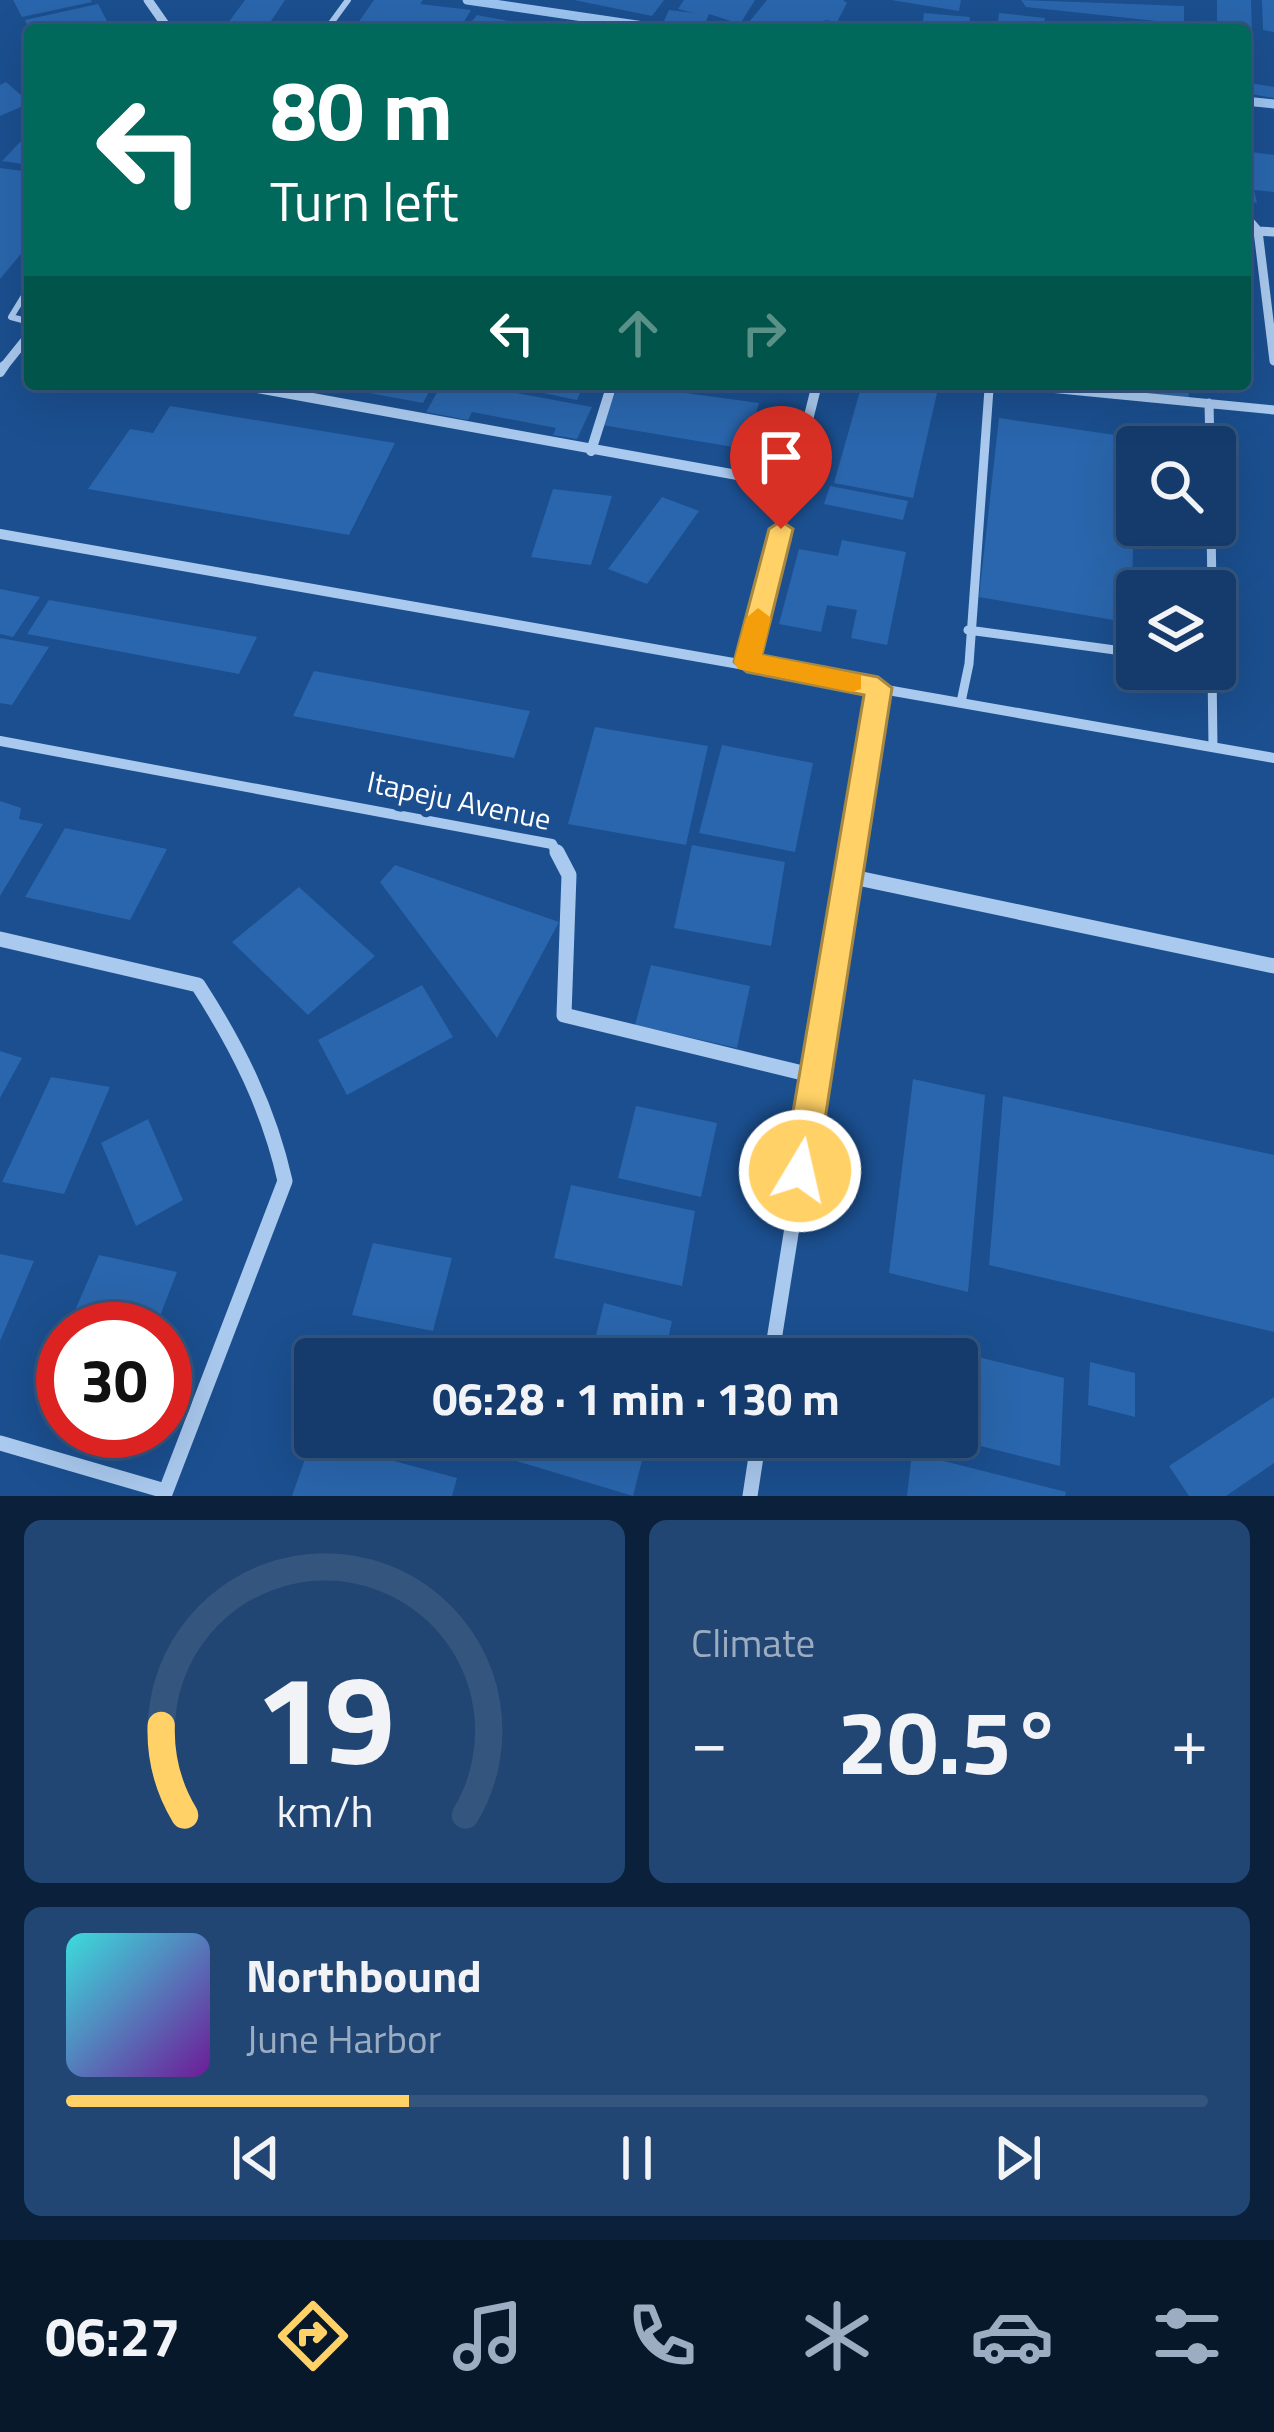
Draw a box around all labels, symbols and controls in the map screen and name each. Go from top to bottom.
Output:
text: 80 m [270,45,453,173]
icon: left [72,72,228,228]
text: Turn left [270,160,459,242]
icon: left [479,300,545,366]
icon: ahead [605,300,671,366]
icon: right [731,300,797,366]
pin [730,406,832,529]
icon: arrive [748,424,814,490]
map controls [1116,426,1236,690]
button: search [1116,426,1236,546]
button: layers [1116,570,1236,690]
street label: Itapeju Avenue [363,758,555,842]
position arrow [737,1108,863,1234]
speed limit sign: 30 [36,1302,192,1458]
text: 06:28 · 1 min · 130 m [432,1364,840,1432]
text: Climate [691,1613,815,1672]
text: 19 [255,1623,394,1812]
text: 20.5° [837,1672,1062,1809]
text: − [691,1690,728,1791]
text: + [1171,1690,1208,1791]
text: km/h [276,1777,373,1843]
text: Northbound [246,1941,482,2009]
text: June Harbor [246,2009,441,2068]
icon: previous [223,2125,289,2191]
icon: pause [604,2125,670,2191]
icon: next [985,2125,1051,2191]
icon: directions [271,2294,355,2378]
icon: music [446,2294,530,2378]
icon: phone [620,2294,704,2378]
icon: climate [795,2294,879,2378]
icon: car [970,2294,1054,2378]
icon: filters [1145,2294,1229,2378]
text: 06:27 [45,2295,180,2377]

